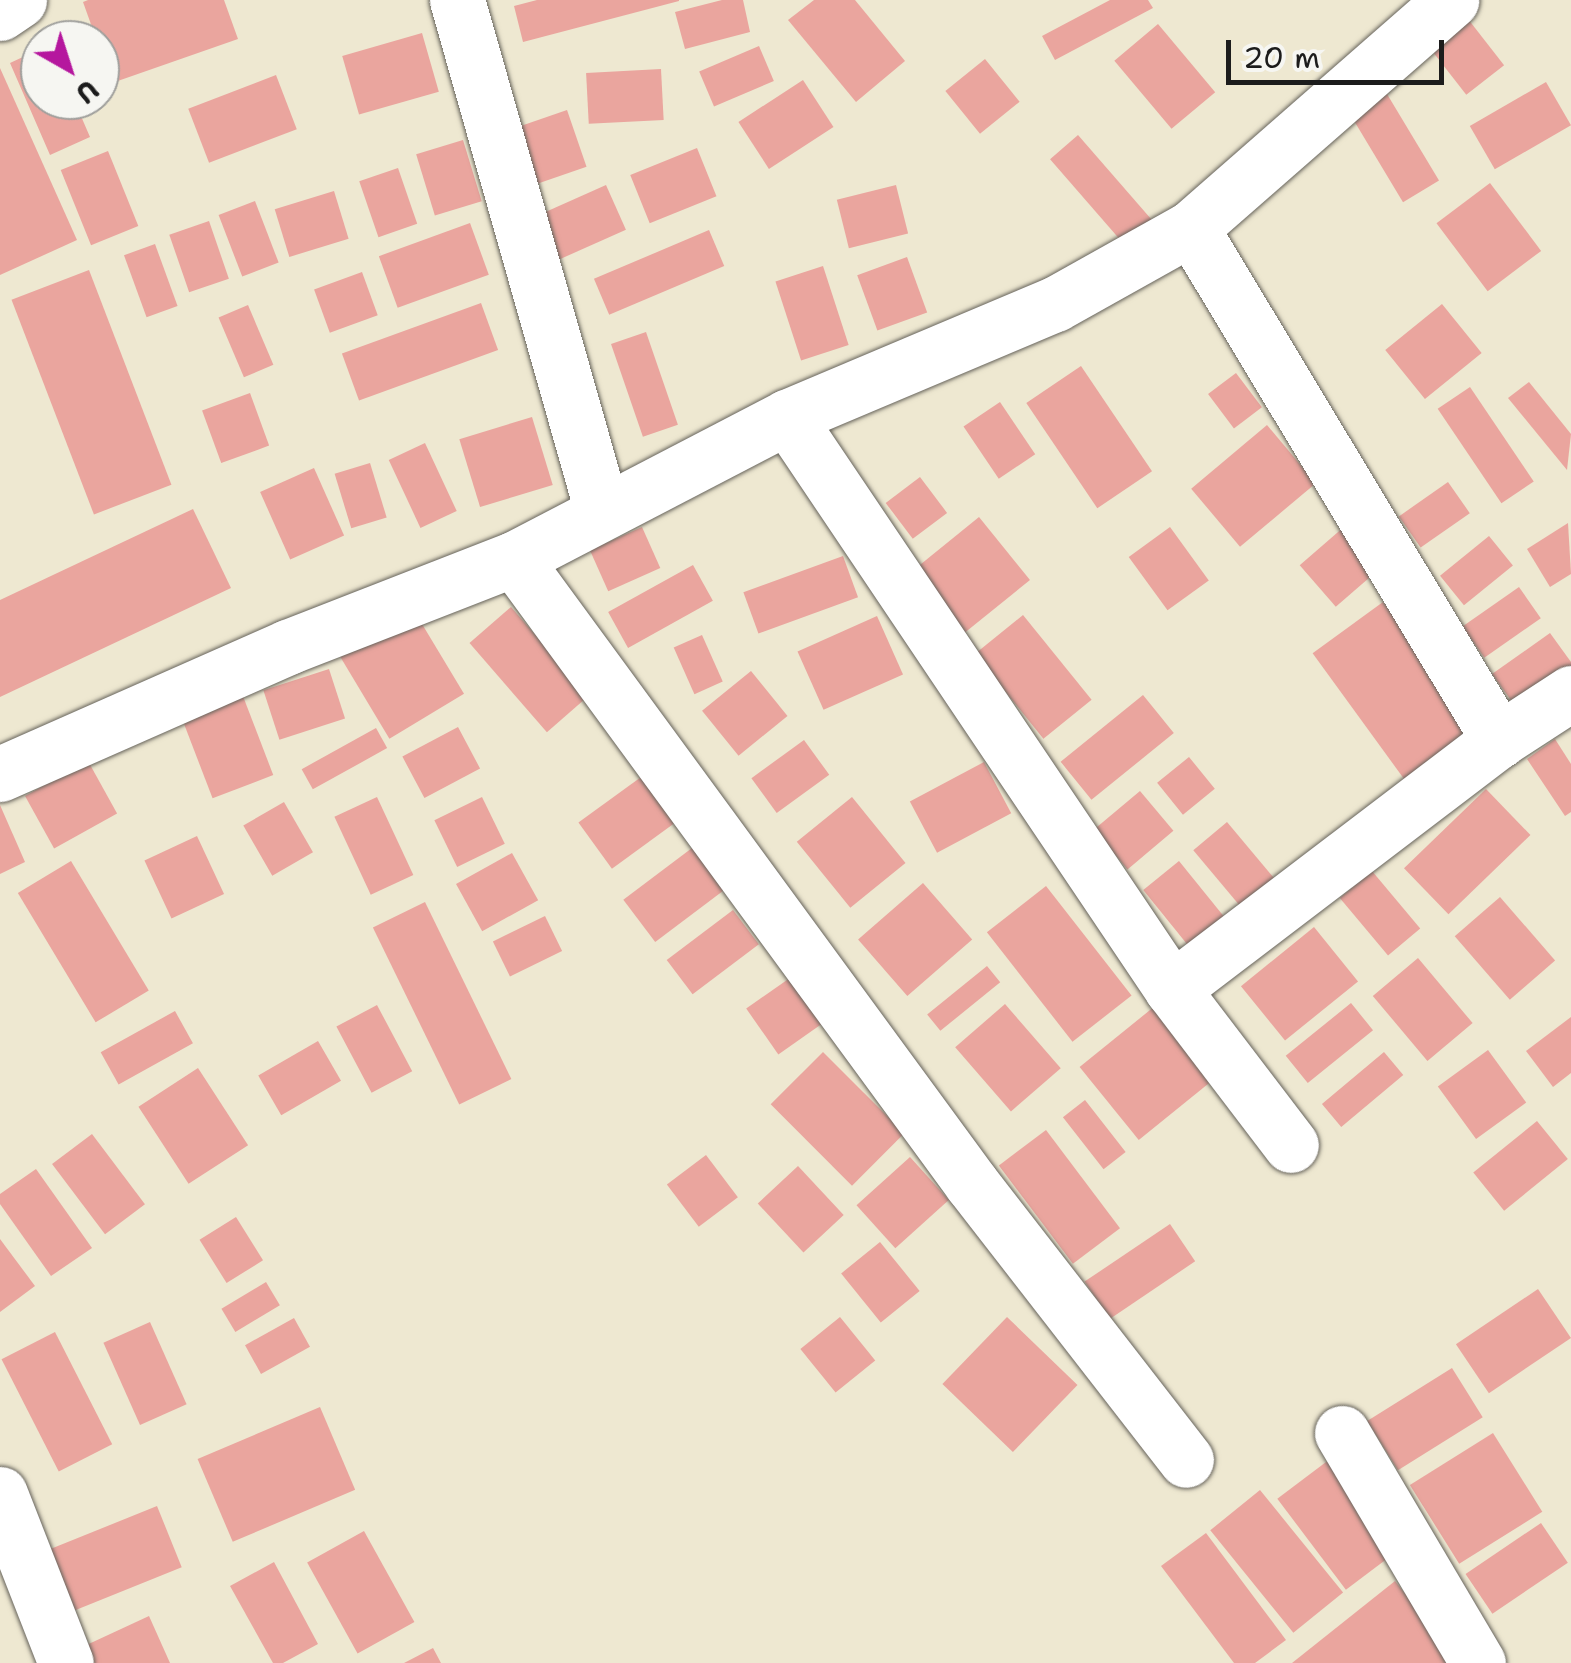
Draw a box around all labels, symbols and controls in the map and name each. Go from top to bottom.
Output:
north arrow [20,20,120,120]
scale bar [1231,20,1448,82]
text: 20 m [1243,37,1320,78]
text: U [68,71,107,113]

